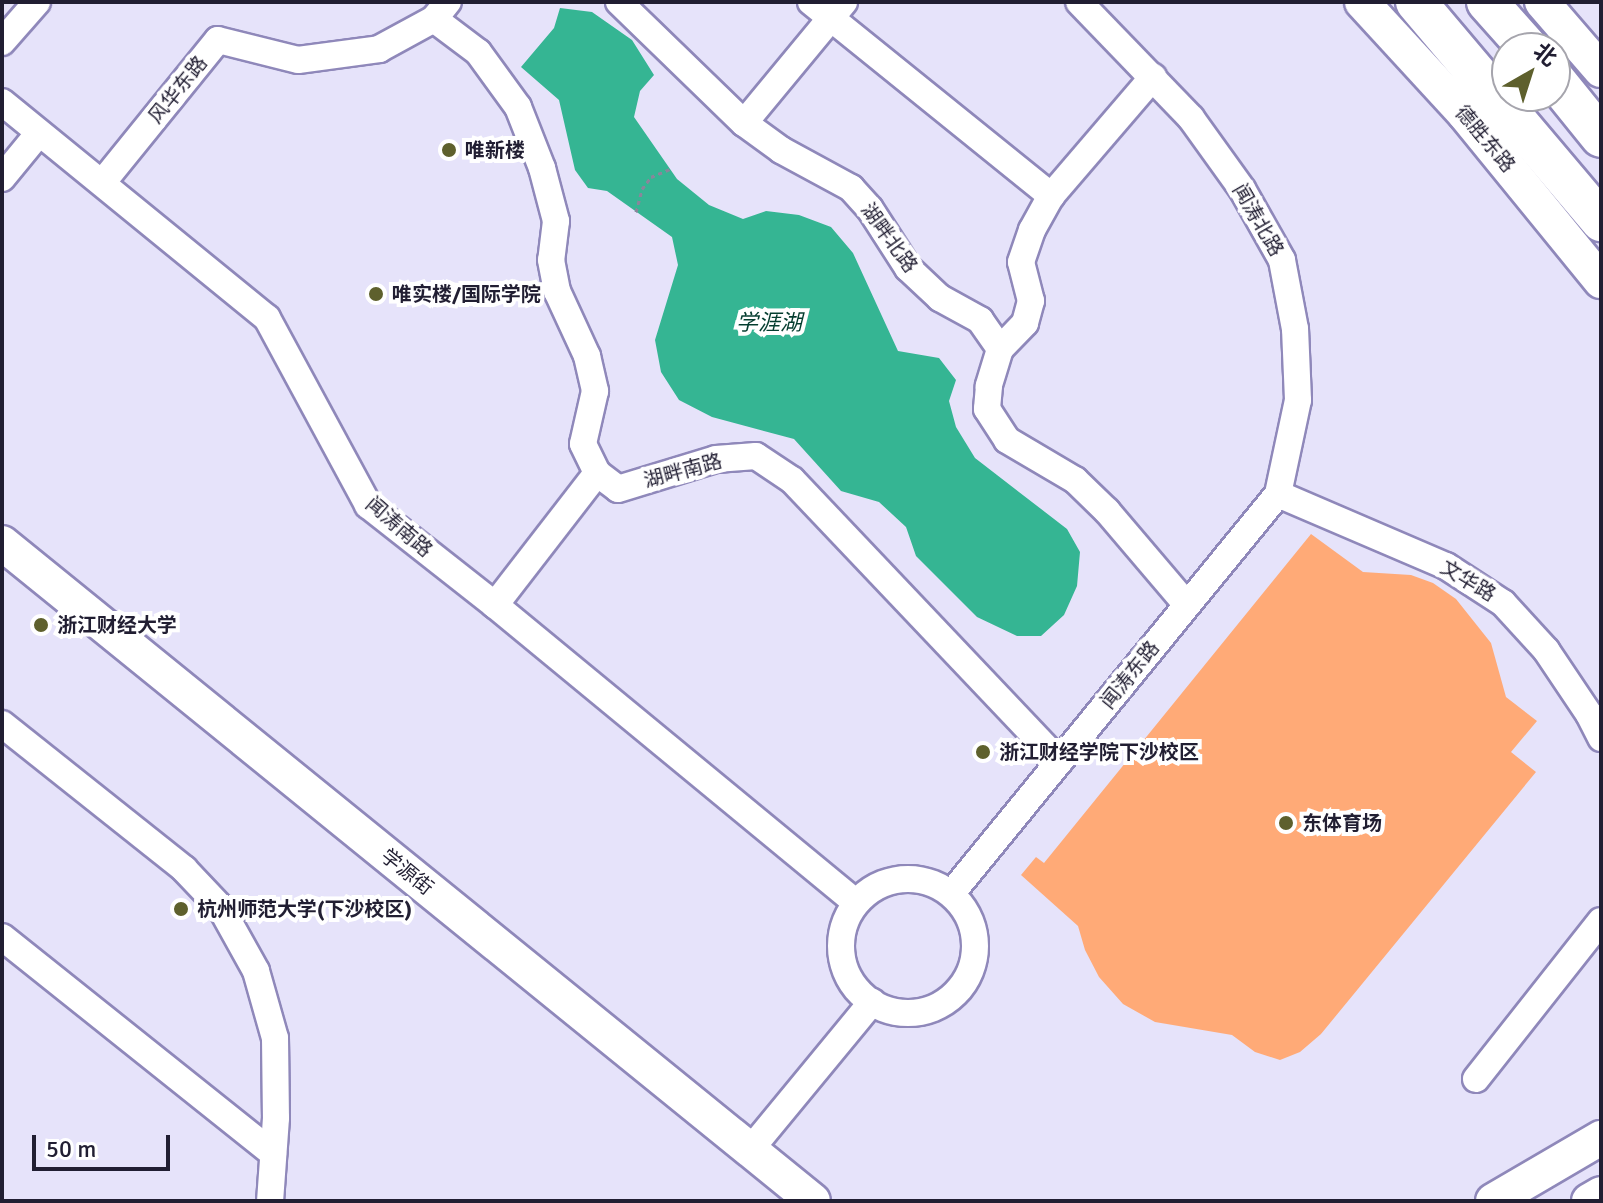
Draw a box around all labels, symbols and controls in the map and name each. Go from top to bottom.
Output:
north arrow [1491,32,1571,112]
text: 北 [1528,37,1562,72]
street label: 风华东路 [144,51,212,129]
street label: 德胜东路 [1450,101,1520,177]
place label: 唯新楼 [465,138,525,162]
marker: 唯新楼 [440,141,458,159]
street label: 闻涛北路 [1228,179,1288,261]
street label: 湖畔北路 [856,199,922,277]
place label: 唯实楼/国际学院 [392,282,541,306]
marker: 唯实楼/国际学院 [367,285,385,303]
water label: 学涯湖 [736,310,802,336]
street label: 湖畔南路 [641,449,725,493]
street label: 闻涛南路 [361,492,437,562]
street label: 文华路 [1436,555,1500,607]
place label: 浙江财经大学 [57,613,177,637]
marker: 浙江财经大学 [32,616,50,634]
street label: 闻涛东路 [1096,636,1164,714]
place label: 浙江财经学院下沙校区 [999,740,1199,764]
marker: 浙江财经学院下沙校区 [974,743,992,761]
place label: 东体育场 [1302,811,1382,835]
marker: 东体育场 [1277,814,1295,832]
street label: 学源街 [376,844,438,900]
place label: 杭州师范大学(下沙校区) [197,897,412,921]
marker: 杭州师范大学(下沙校区) [172,900,190,918]
scale bar [36,1119,174,1169]
text: 50 m [46,1134,96,1164]

